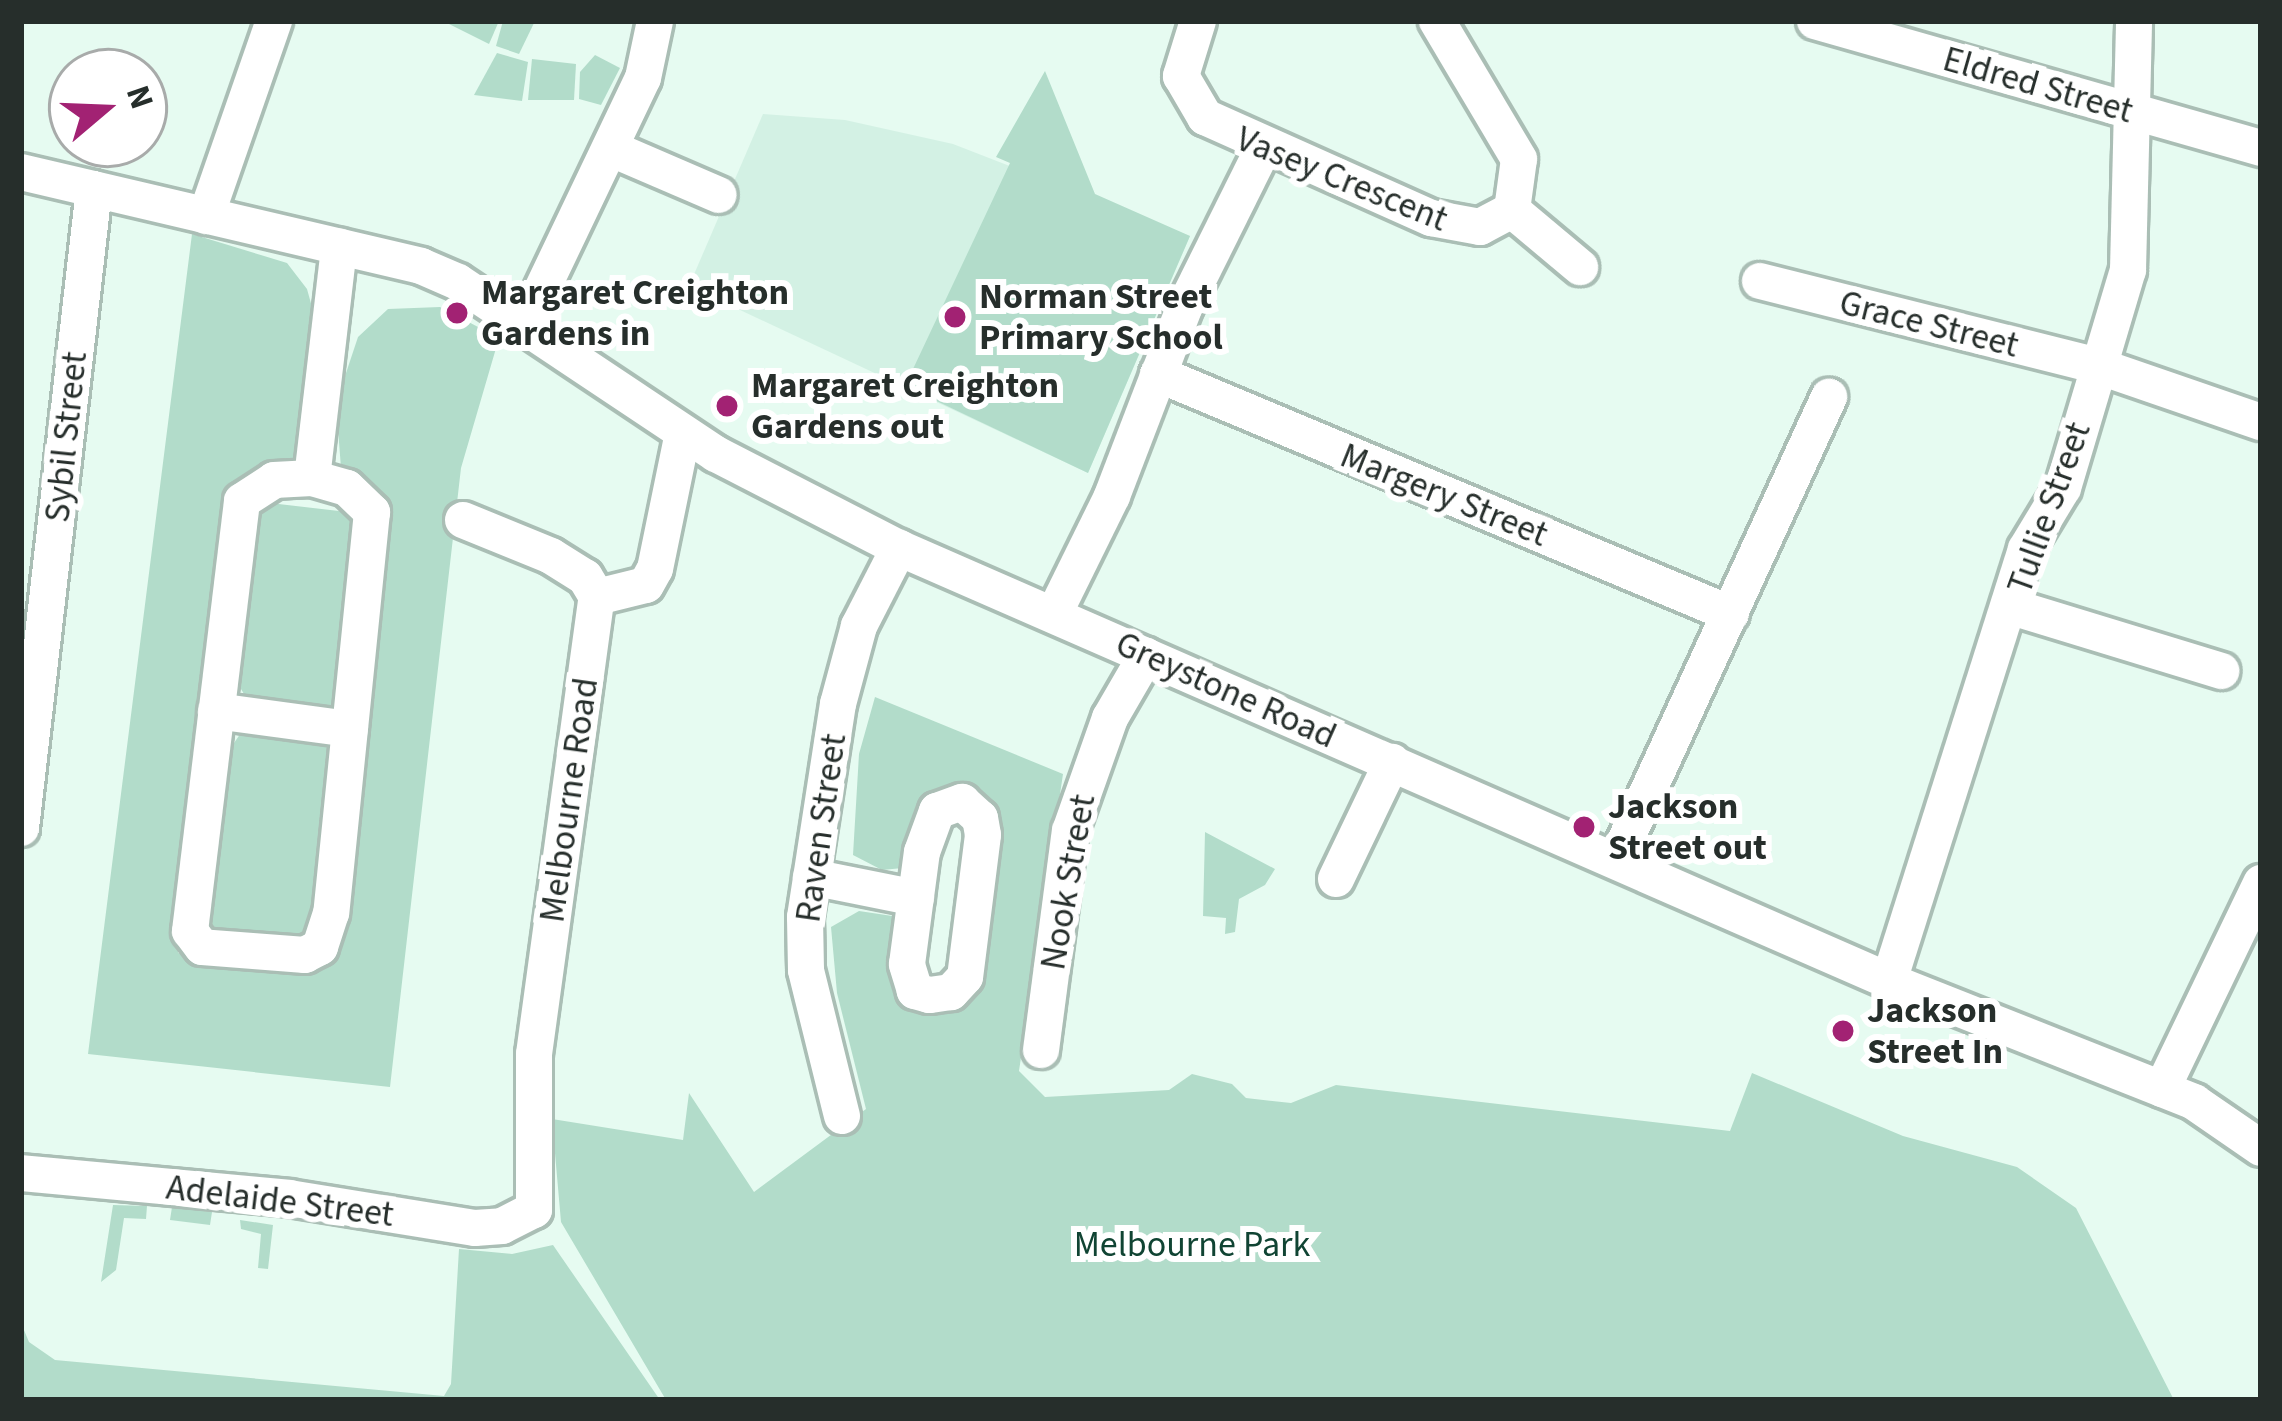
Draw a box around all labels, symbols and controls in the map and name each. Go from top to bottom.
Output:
street label: Eldred Street [1938,37,2138,133]
north arrow [48,48,168,168]
text: N [114,79,165,115]
street label: Vasey Crescent [1230,117,1454,241]
place label: Margaret Creighton Gardens in [481,270,789,355]
place label: Norman Street Primary School [979,274,1223,359]
street label: Grace Street [1835,281,2023,367]
marker: Margaret Creighton Gardens in [444,300,470,326]
marker: Norman Street Primary School [942,304,968,330]
street label: Sybil Street [36,350,96,524]
place label: Margaret Creighton Gardens out [751,363,1059,448]
marker: Margaret Creighton Gardens out [714,393,740,419]
street label: Tullie Street [1998,416,2100,600]
street label: Margery Street [1334,434,1554,556]
street label: Greystone Road [1109,622,1343,758]
street label: Melbourne Road [530,675,608,925]
street label: Raven Street [786,731,856,925]
place label: Jackson Street out [1608,784,1767,869]
street label: Nook Street [1031,791,1105,973]
marker: Jackson Street out [1571,814,1597,840]
place label: Jackson Street In [1867,988,2003,1073]
marker: Jackson Street In [1830,1018,1856,1044]
street label: Adelaide Street [164,1166,396,1236]
park label: Melbourne Park [1074,1223,1310,1267]

